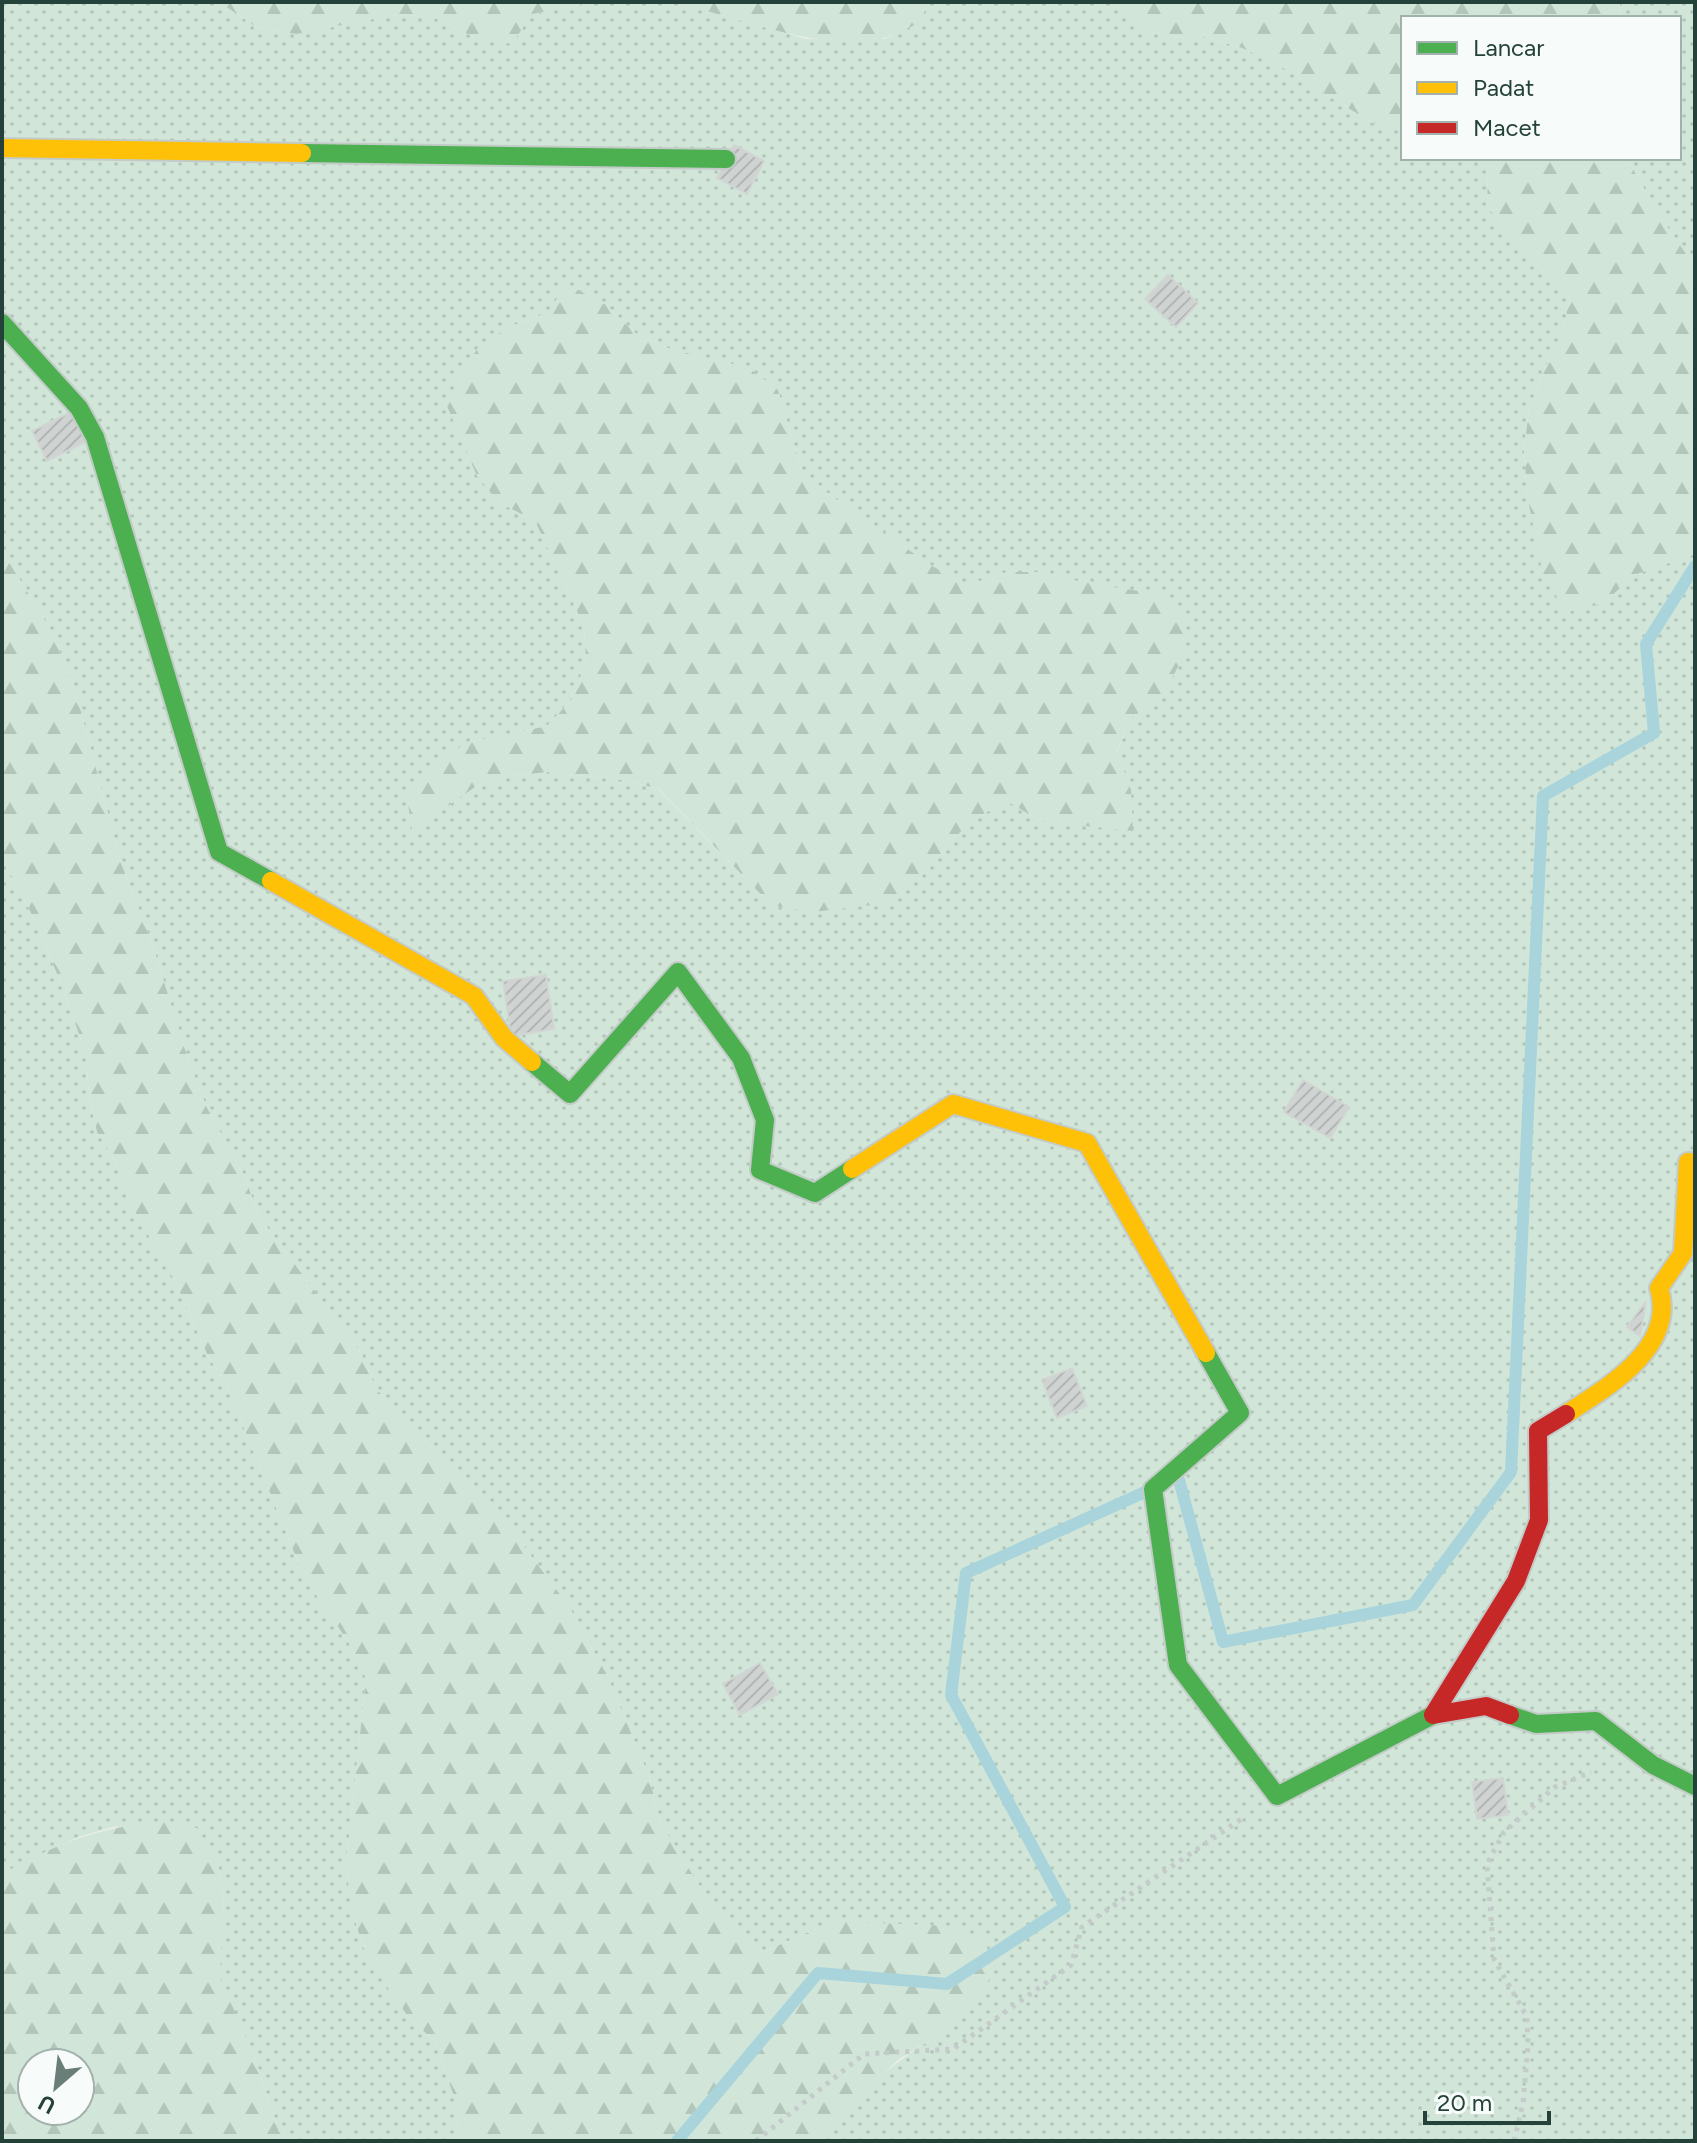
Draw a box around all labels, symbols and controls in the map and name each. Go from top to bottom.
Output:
legend [1401,16,1681,160]
text: Lancar [1473,33,1544,62]
text: Padat [1473,73,1534,102]
text: Macet [1473,113,1541,142]
north arrow [16,2047,96,2127]
scale bar [1425,2075,1549,2125]
text: 20 m [1437,2088,1492,2117]
text: U [34,2089,60,2120]

